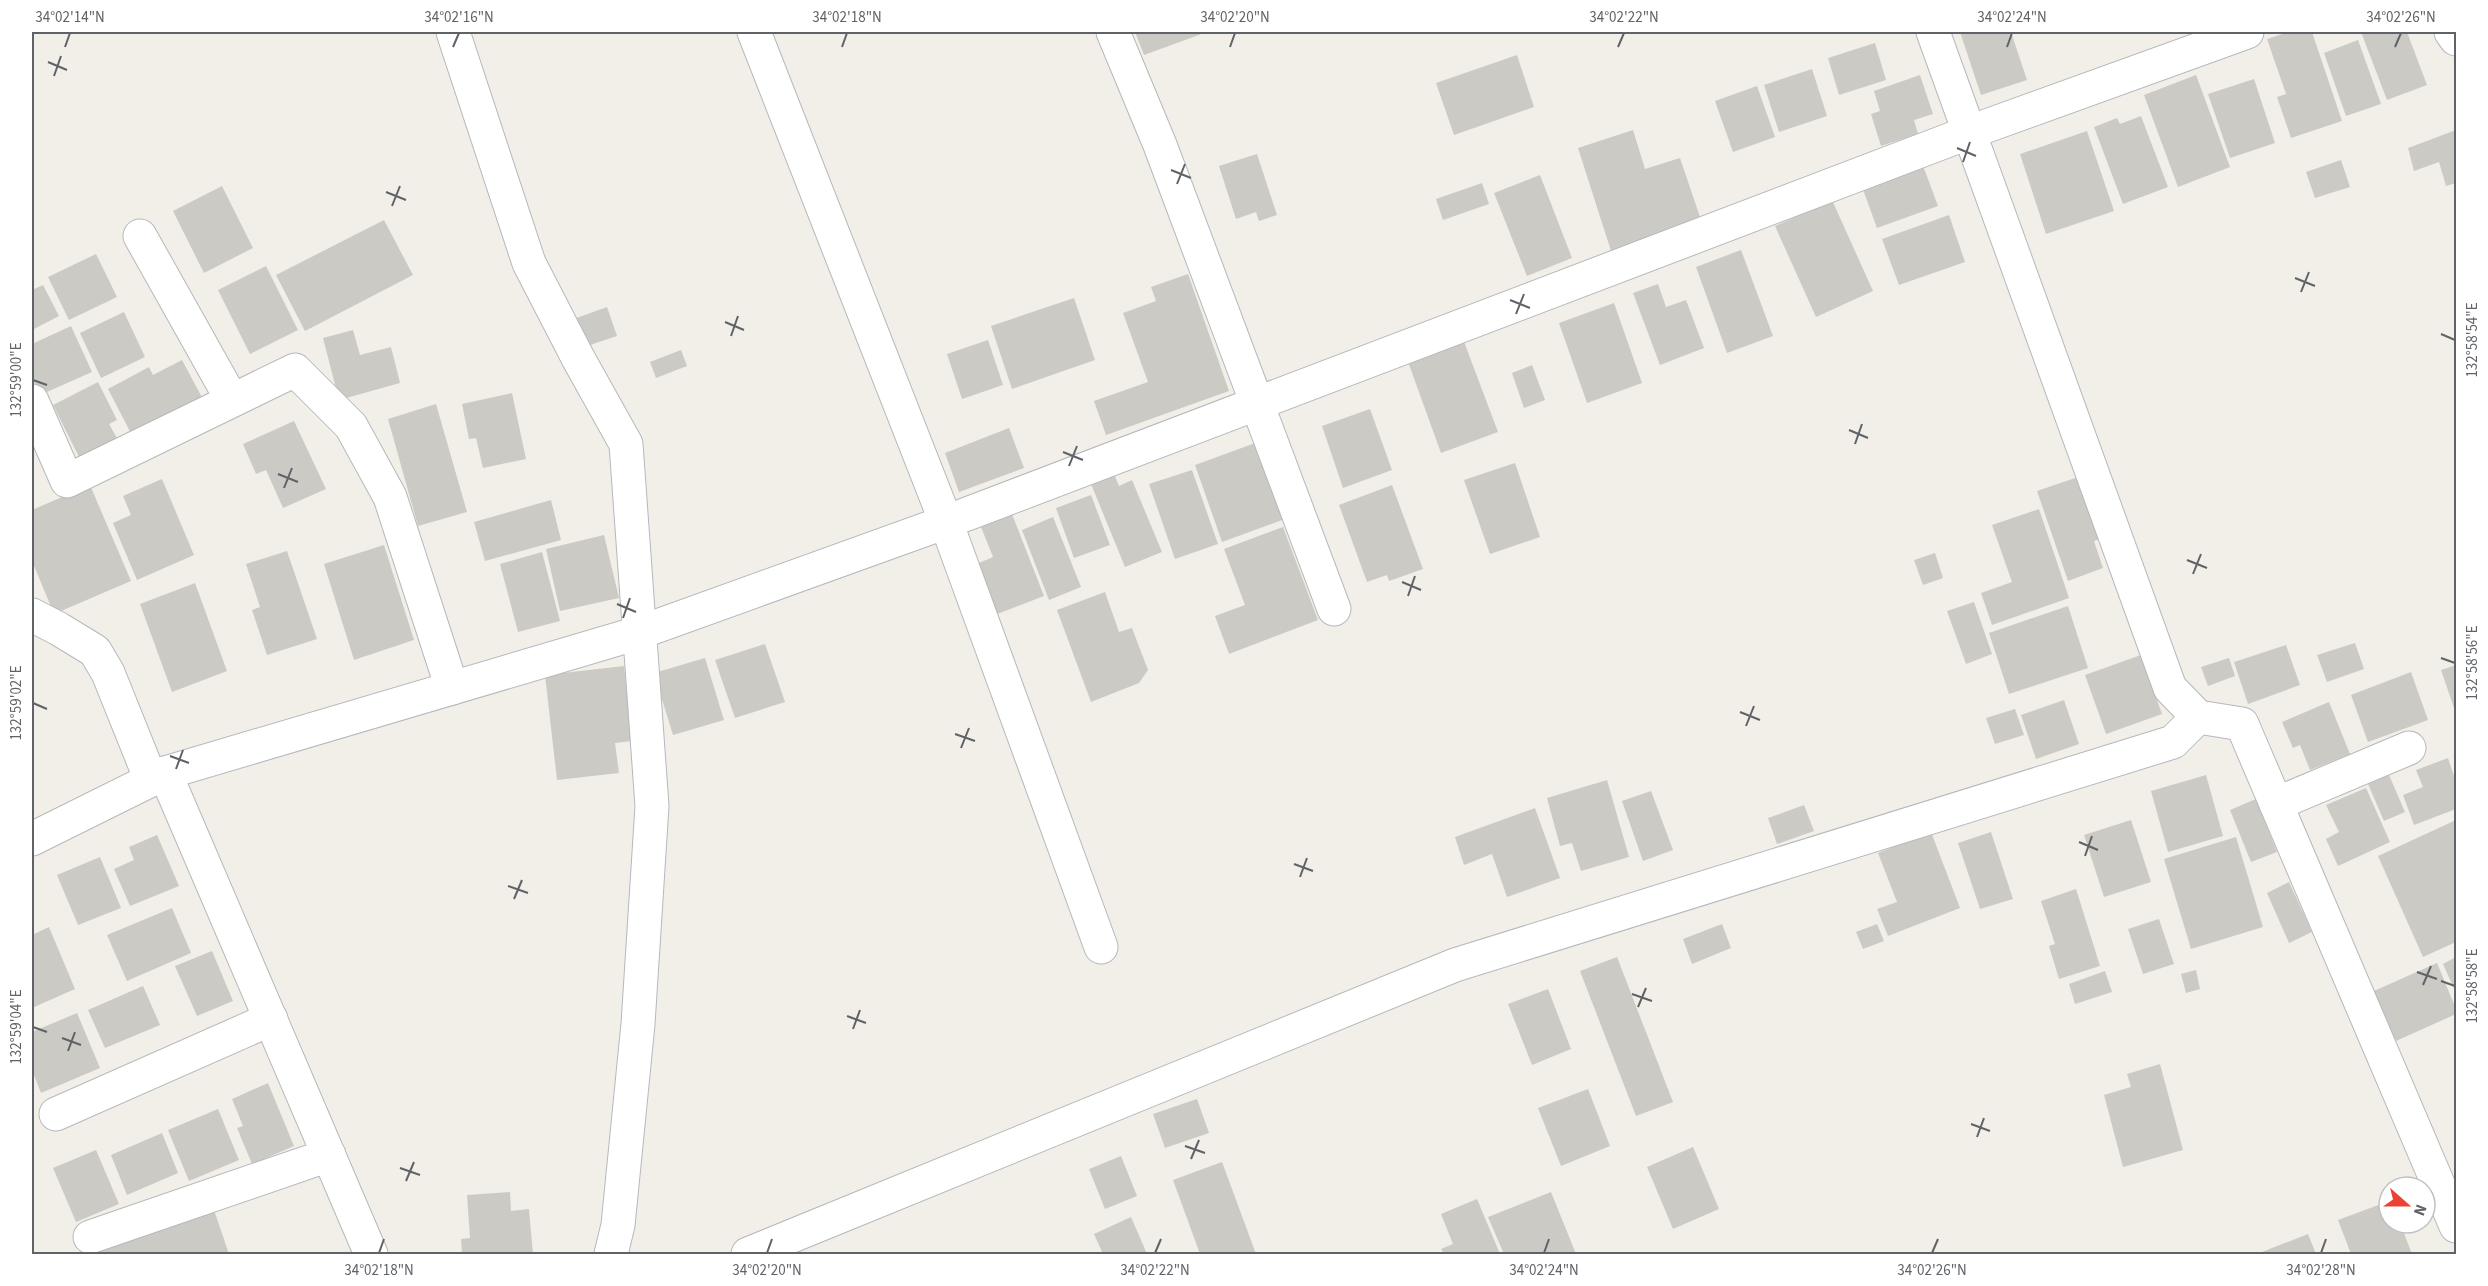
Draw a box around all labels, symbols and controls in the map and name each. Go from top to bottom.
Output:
text: 34°02'14"N [35,7,105,28]
text: 34°02'16"N [424,7,494,28]
text: 34°02'18"N [812,7,882,28]
text: 34°02'20"N [1200,7,1270,28]
text: 34°02'22"N [1589,7,1659,28]
text: 34°02'24"N [1977,7,2047,28]
text: 34°02'26"N [2366,7,2436,28]
text: 132°58'54"E [2462,302,2483,378]
text: 132°59'00"E [6,342,27,418]
text: 132°58'56"E [2462,625,2483,701]
text: 132°59'02"E [6,665,27,741]
text: 132°58'58"E [2462,948,2483,1024]
text: 132°59'04"E [6,989,27,1065]
north arrow [2377,1175,2437,1235]
text: N [2408,1201,2432,1219]
text: 34°02'18"N [344,1260,414,1281]
text: 34°02'20"N [732,1260,802,1281]
text: 34°02'22"N [1120,1260,1190,1281]
text: 34°02'24"N [1509,1260,1579,1281]
text: 34°02'26"N [1897,1260,1967,1281]
text: 34°02'28"N [2286,1260,2356,1281]

